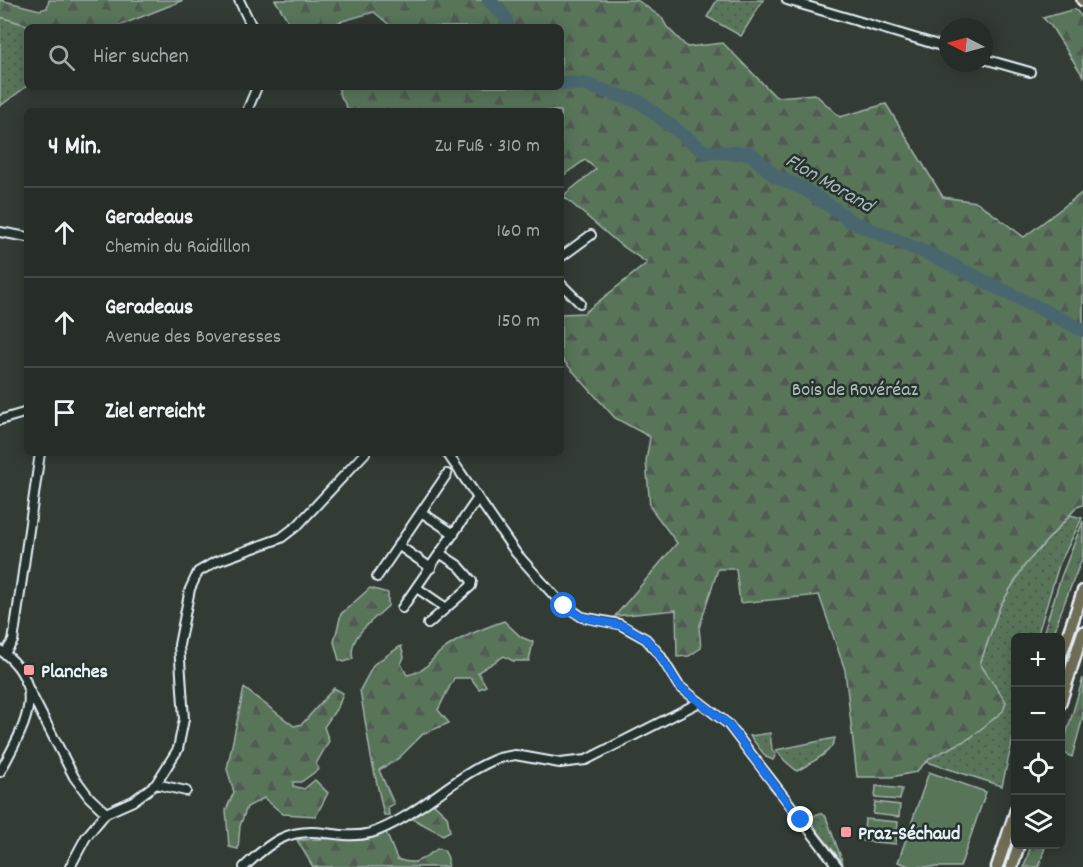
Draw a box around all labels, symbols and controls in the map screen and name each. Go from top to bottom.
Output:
north arrow [939,18,993,72]
search box [24,24,564,90]
icon: search [45,41,78,74]
text: Hier suchen [93,42,189,73]
text: 4 Min. [48,129,101,166]
text: Zu Fuß · 310 m [435,133,540,161]
water label: Flon Morand [779,147,881,223]
text: Geradeaus [105,203,193,234]
icon: ahead [48,216,81,249]
text: 160 m [497,218,540,246]
text: Chemin du Raidillon [105,234,250,262]
text: Geradeaus [105,293,193,324]
icon: ahead [48,306,81,339]
text: 150 m [497,308,540,336]
text: Avenue des Boveresses [105,324,281,352]
park label: Bois de Rovéréaz [792,377,919,405]
icon: arrive [48,396,81,429]
text: Ziel erreicht [105,397,205,428]
route start [550,592,576,618]
map controls [1011,633,1065,849]
button: + [1011,633,1065,687]
place label: Planches [41,659,108,687]
marker: Planches [22,663,36,677]
button: − [1011,687,1065,741]
button: locate [1011,741,1065,795]
button: layers [1011,795,1065,849]
route end [787,806,813,832]
place label: Praz-Séchaud [858,821,960,849]
marker: Praz-Séchaud [839,825,853,839]

